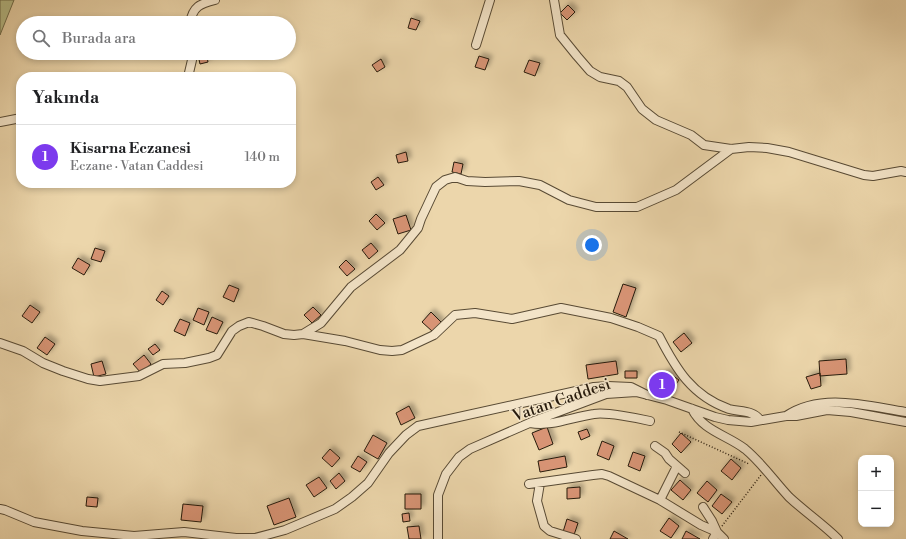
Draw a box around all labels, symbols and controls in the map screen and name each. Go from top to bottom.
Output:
search box [16,16,296,60]
icon: search [30,27,52,49]
text: Burada ara [62,29,136,48]
text: Yakında [32,87,99,109]
text: Kisarna Eczanesi [70,139,191,158]
text: 1 [42,149,48,165]
text: 140 m [244,149,280,165]
text: Eczane · Vatan Caddesi [70,158,204,174]
your location [582,235,602,255]
pin: 1 [649,370,675,400]
street label: Vatan Caddesi [509,374,613,426]
map controls [858,455,894,527]
button: + [858,455,894,491]
button: − [858,491,894,527]

